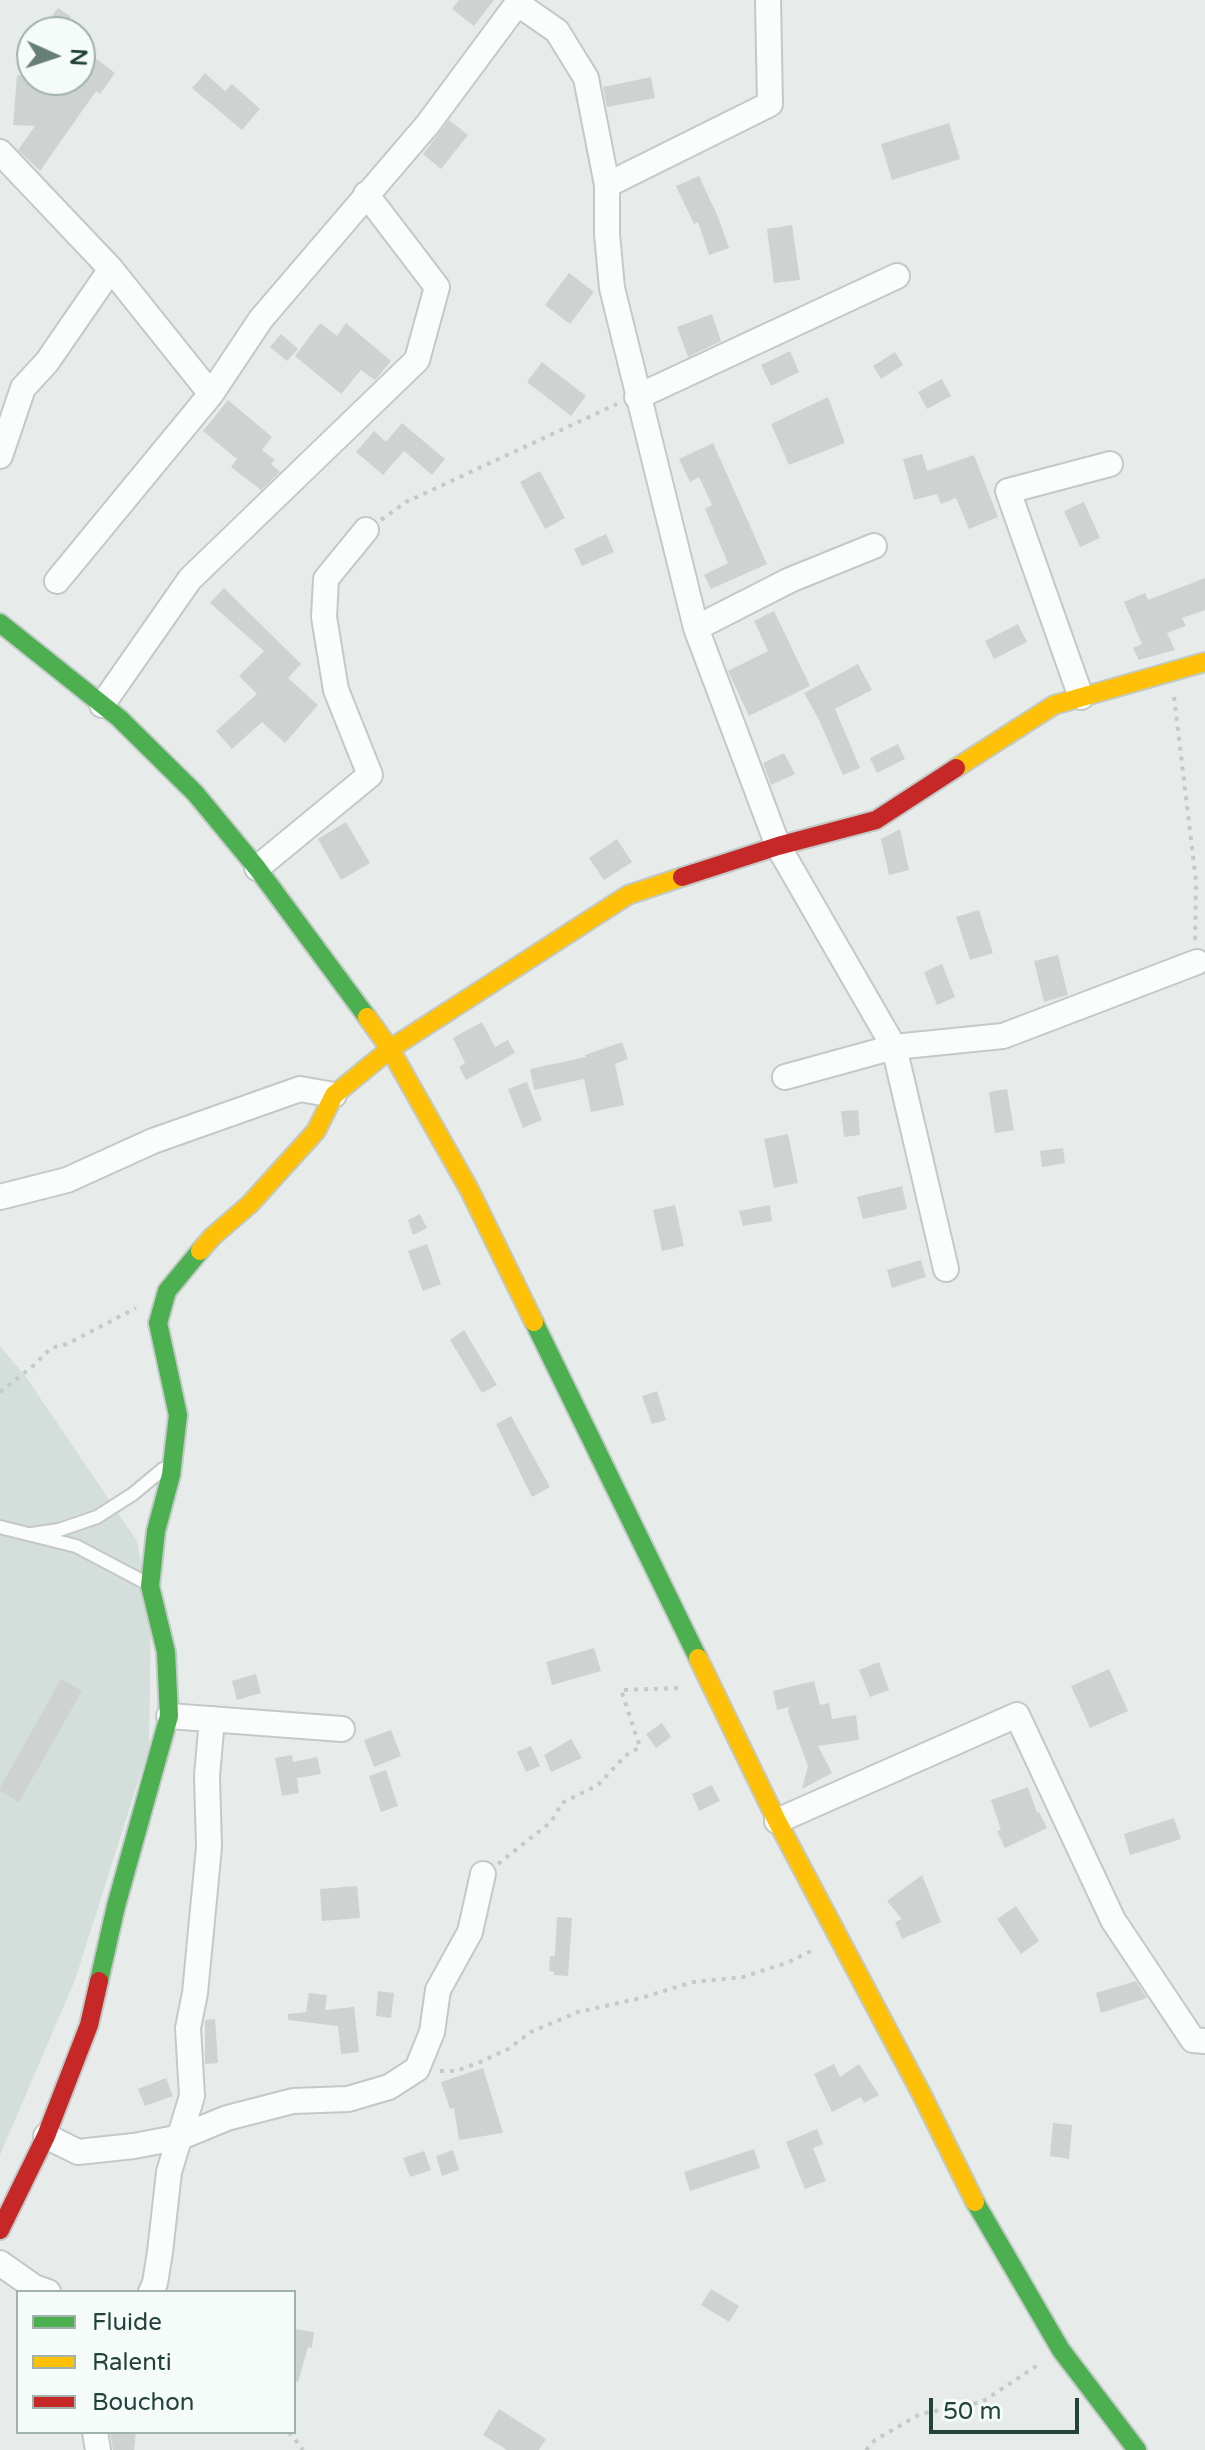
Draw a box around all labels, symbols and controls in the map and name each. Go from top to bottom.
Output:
north arrow [16,16,96,96]
text: N [65,48,91,67]
legend [16,2290,296,2434]
text: Fluide [92,2308,162,2337]
text: Ralenti [92,2348,172,2377]
scale bar [933,2382,1083,2432]
text: Bouchon [92,2388,194,2417]
text: 50 m [943,2397,1001,2426]

